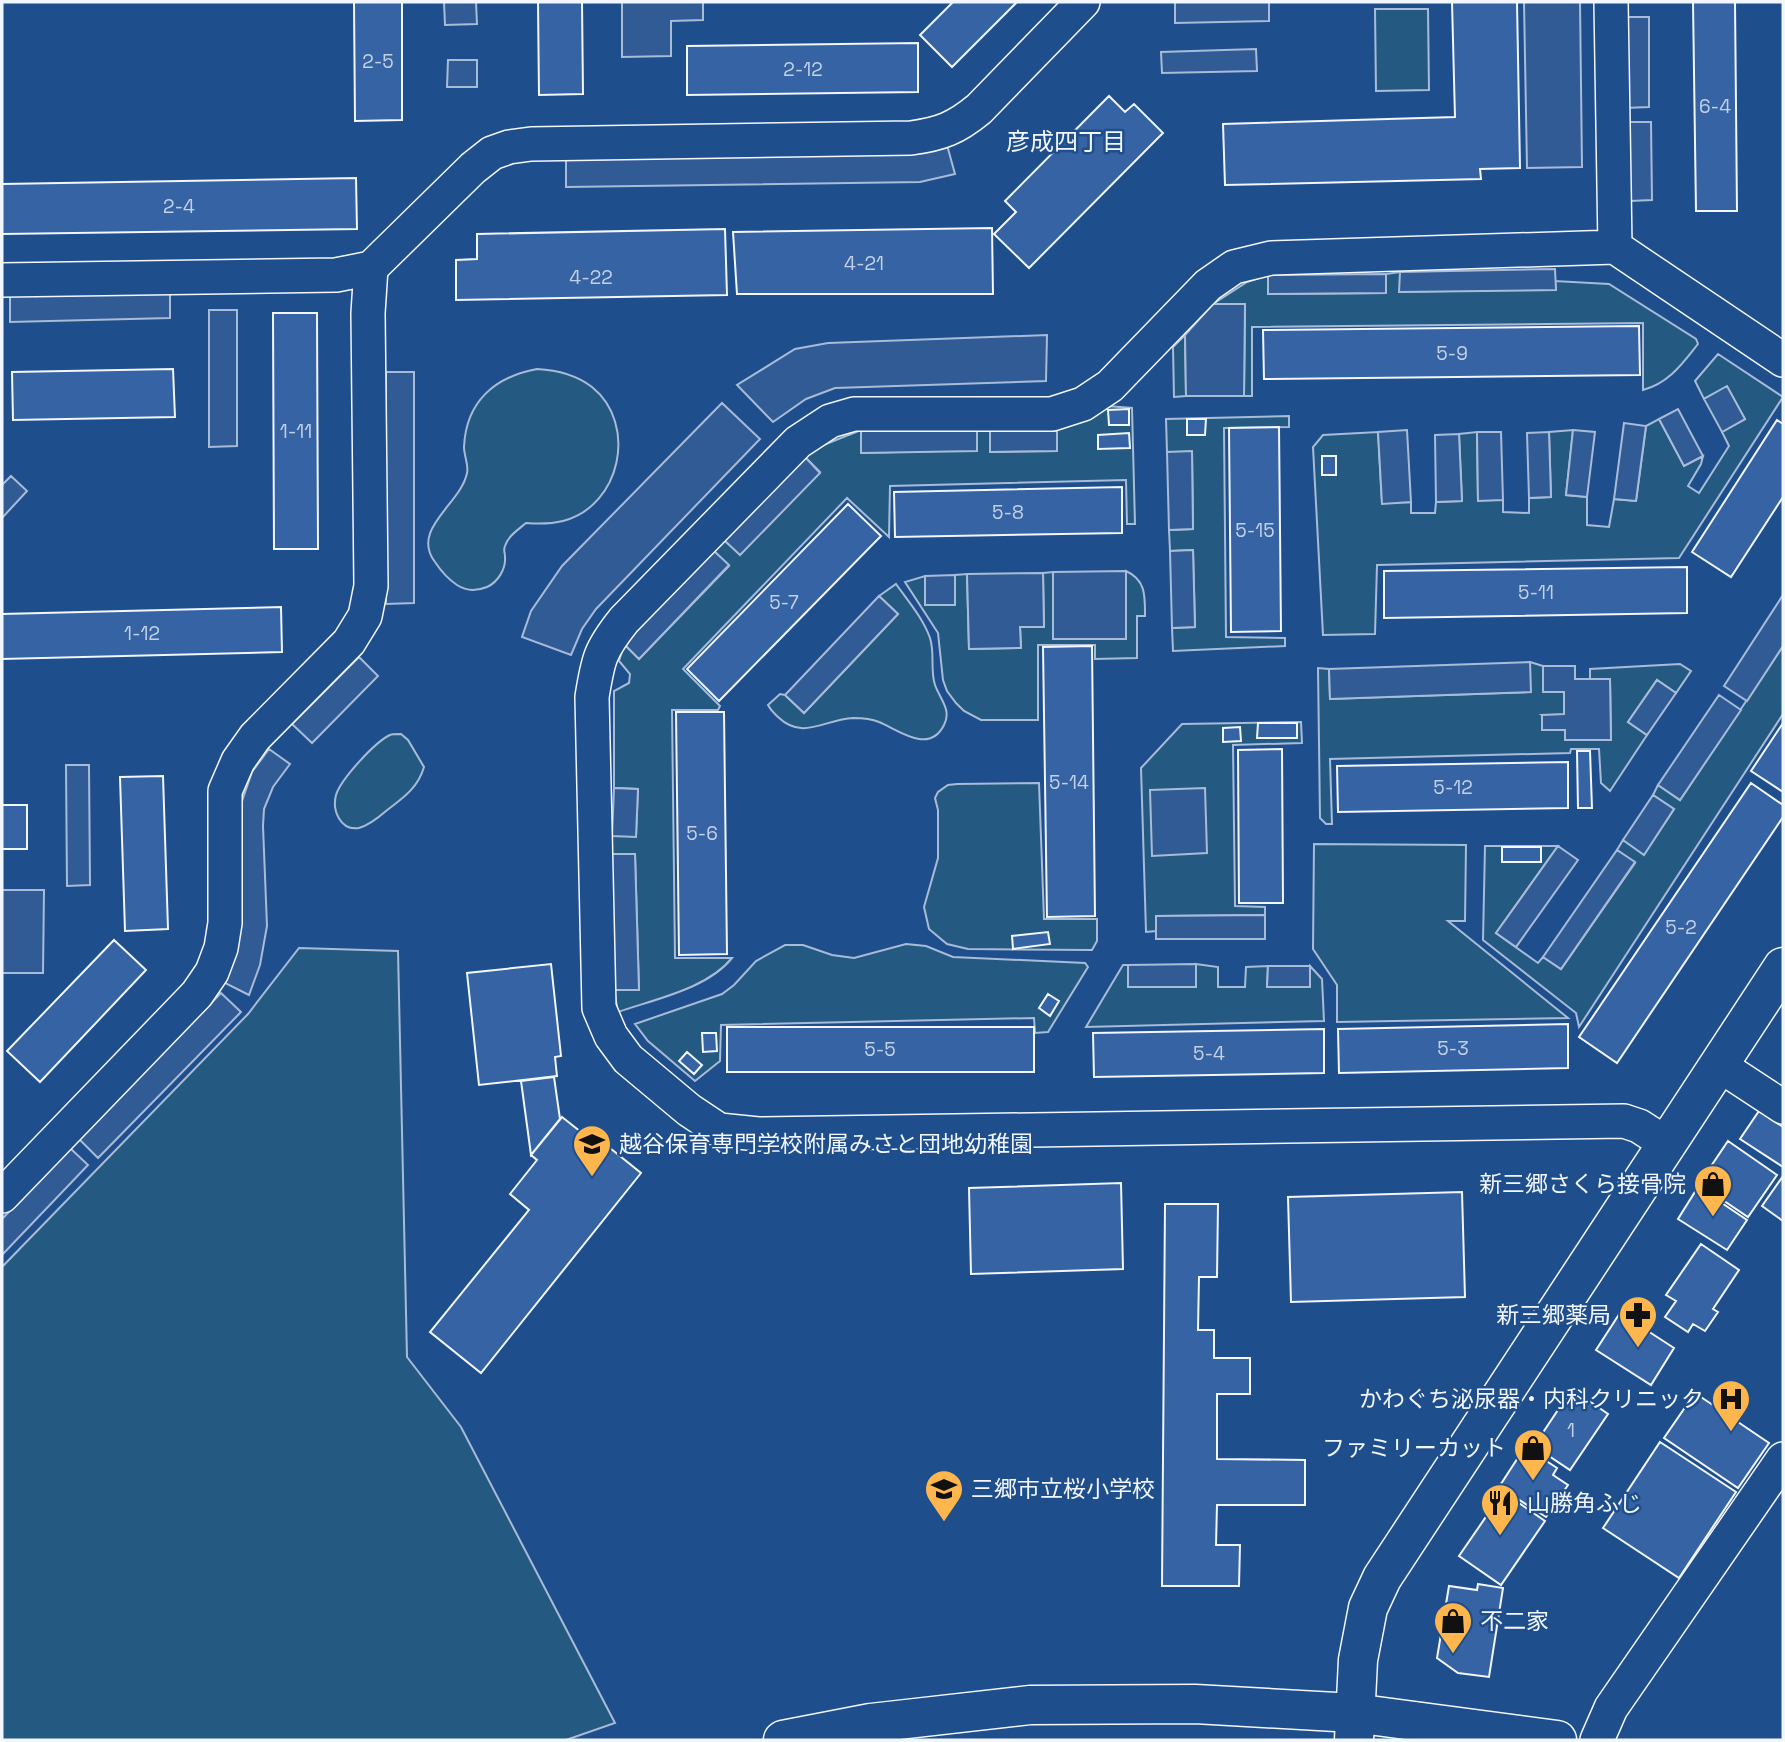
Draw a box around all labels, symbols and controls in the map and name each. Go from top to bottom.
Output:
house number: 2-5 [362,49,394,74]
house number: 2-12 [783,57,823,82]
house number: 6-4 [1699,94,1731,119]
district label: 彦成四丁目 [1006,126,1126,157]
house number: 2-4 [163,194,195,219]
house number: 4-21 [844,251,884,276]
house number: 4-22 [569,265,613,290]
house number: 5-9 [1436,341,1468,366]
house number: 1-11 [280,419,312,444]
house number: 5-8 [992,500,1024,525]
house number: 5-15 [1235,518,1275,543]
house number: 5-11 [1518,580,1554,605]
house number: 5-7 [769,590,799,615]
house number: 1-12 [124,621,160,646]
house number: 5-14 [1049,770,1089,795]
house number: 5-12 [1433,775,1473,800]
house number: 5-6 [686,821,718,846]
house number: 5-2 [1665,915,1697,940]
house number: 5-3 [1437,1036,1469,1061]
house number: 5-5 [864,1037,896,1062]
house number: 5-4 [1193,1041,1225,1066]
school or university icon: 越谷保育専門学校附属みさと団地幼稚園 [571,1123,613,1178]
place label: 越谷保育専門学校附属みさと団地幼稚園 [619,1129,1033,1159]
shop icon: 新三郷さくら接骨院 [1692,1163,1734,1218]
place label: 新三郷さくら接骨院 [1479,1169,1686,1199]
pharmacy icon: 新三郷薬局 [1617,1294,1659,1349]
place label: 新三郷薬局 [1496,1300,1611,1330]
hospital icon: かわぐち泌尿器・内科クリニック [1710,1378,1752,1433]
place label: かわぐち泌尿器・内科クリニック [1359,1384,1704,1414]
house number: 1 [1567,1418,1575,1443]
shop icon: ファミリーカット [1512,1427,1554,1482]
place label: ファミリーカット [1322,1433,1506,1463]
school or university icon: 三郷市立桜小学校 [923,1468,965,1523]
place label: 三郷市立桜小学校 [971,1474,1155,1504]
restaurant icon: 山勝角ふじ [1479,1482,1521,1537]
place label: 山勝角ふじ [1527,1488,1642,1518]
shop icon: 不二家 [1432,1600,1474,1655]
place label: 不二家 [1480,1606,1549,1636]

